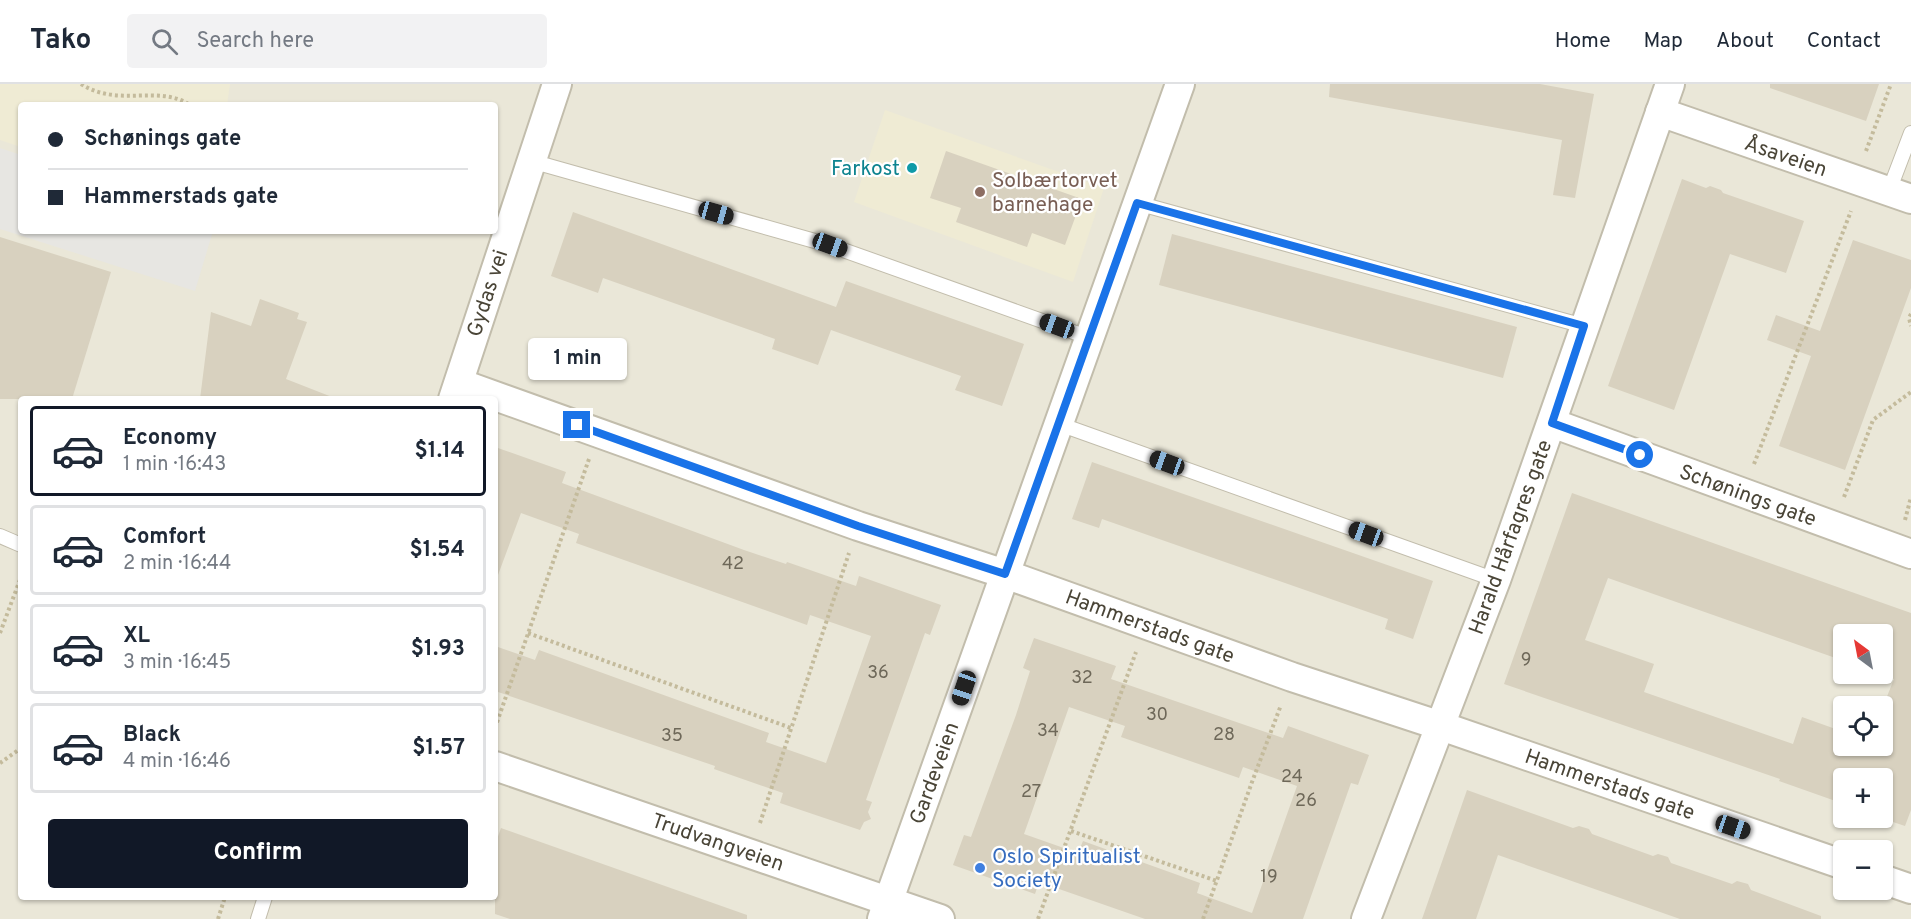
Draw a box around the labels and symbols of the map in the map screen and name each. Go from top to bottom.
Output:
street label: Åsaveien [1741,131,1830,184]
place label: Farkost [831,156,900,183]
marker: Farkost [905,161,919,175]
place label: Solbærtorvet barnehage [992,168,1118,219]
marker: Solbærtorvet barnehage [973,185,987,199]
car [696,199,736,227]
car [810,230,850,260]
street label: Gydas vei [462,247,515,340]
car [1037,311,1077,341]
callout: 1 min [528,338,626,380]
route end [563,411,590,438]
street label: Harald Hårfagres gate [1464,436,1559,639]
route start [1626,441,1653,468]
car [1147,448,1187,478]
street label: Schønings gate [1675,459,1820,534]
car [1346,519,1386,549]
house number: 42 [722,553,744,576]
street label: Hammerstads gate [1061,584,1238,671]
north arrow [1833,624,1893,684]
house number: 9 [1521,649,1531,672]
house number: 36 [867,662,889,685]
house number: 32 [1071,667,1093,690]
car [950,668,978,708]
house number: 30 [1146,704,1168,727]
street label: Gardeveien [904,719,966,828]
house number: 34 [1037,720,1059,743]
house number: 28 [1213,724,1235,747]
house number: 35 [661,725,683,748]
street label: Hammerstads gate [1521,744,1698,827]
house number: 24 [1281,766,1303,789]
house number: 27 [1021,781,1041,804]
house number: 26 [1295,790,1317,813]
street label: Trudvangveien [648,808,787,879]
car [1713,813,1753,841]
place label: Oslo Spiritualist Society [992,844,1141,895]
marker: Oslo Spiritualist Society [973,861,987,875]
house number: 19 [1260,866,1278,889]

